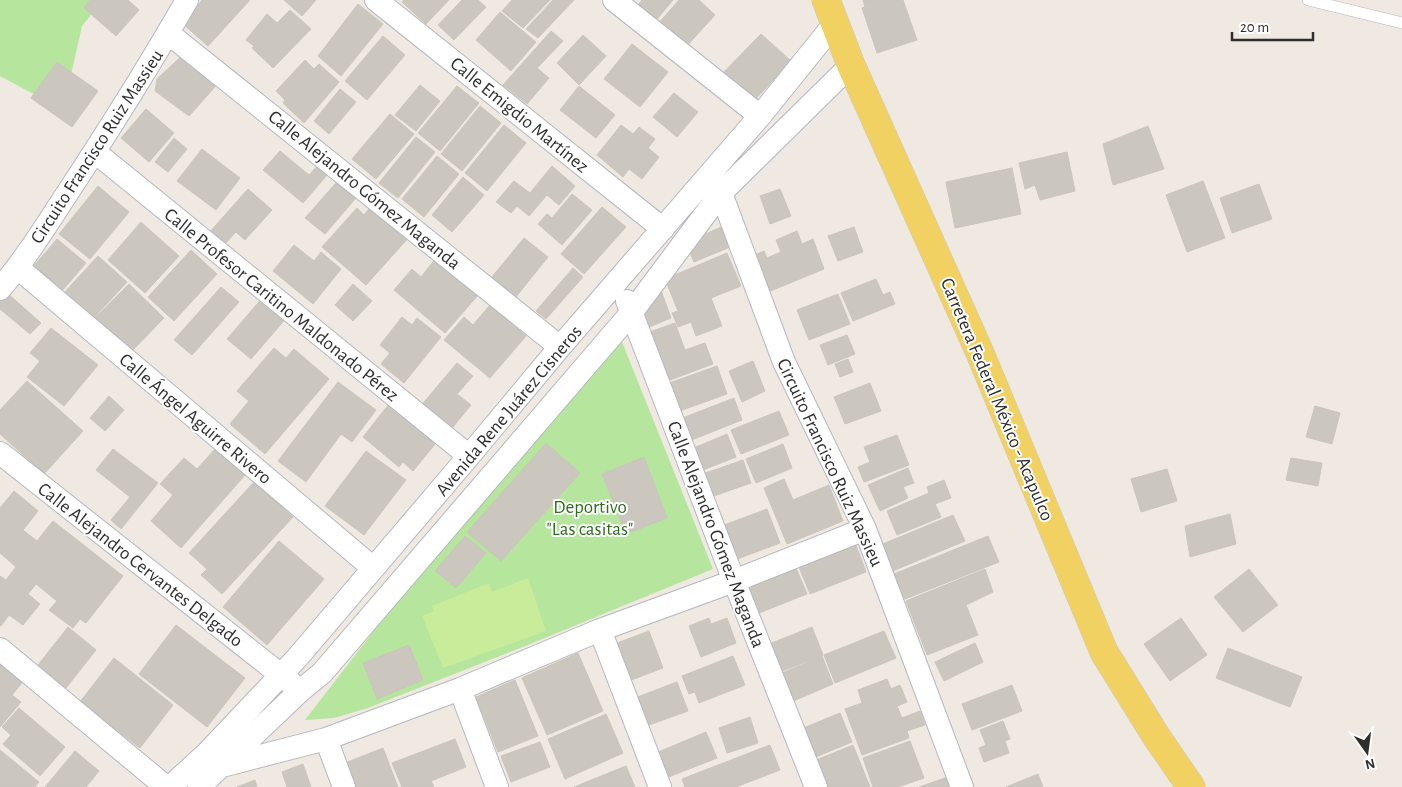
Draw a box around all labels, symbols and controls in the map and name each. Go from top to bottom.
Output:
scale bar [1232,10,1313,42]
text: 20 m [1240,20,1269,35]
street label: Circuito Francisco Ruiz Massieu [27,46,167,247]
street label: Calle Emigdio Martínez [446,54,592,177]
street label: Calle Alejandro Gómez Maganda [264,107,464,273]
street label: Calle Profesor Caritino Maldonado Pérez [160,205,402,405]
street label: Carretera Federal México - Acapulco [937,275,1056,524]
street label: Avenida Rene Juárez Cisneros [432,322,586,500]
street label: Calle Ángel Aguirre Rivero [115,349,276,488]
street label: Circuito Francisco Ruiz Massieu [773,356,886,570]
street label: Calle Alejandro Gómez Maganda [664,419,768,651]
street label: Calle Alejandro Cervantes Delgado [34,479,246,651]
park label: Deportivo "Las casitas" [547,498,633,539]
north arrow [1342,727,1392,777]
text: N [1363,756,1376,772]

